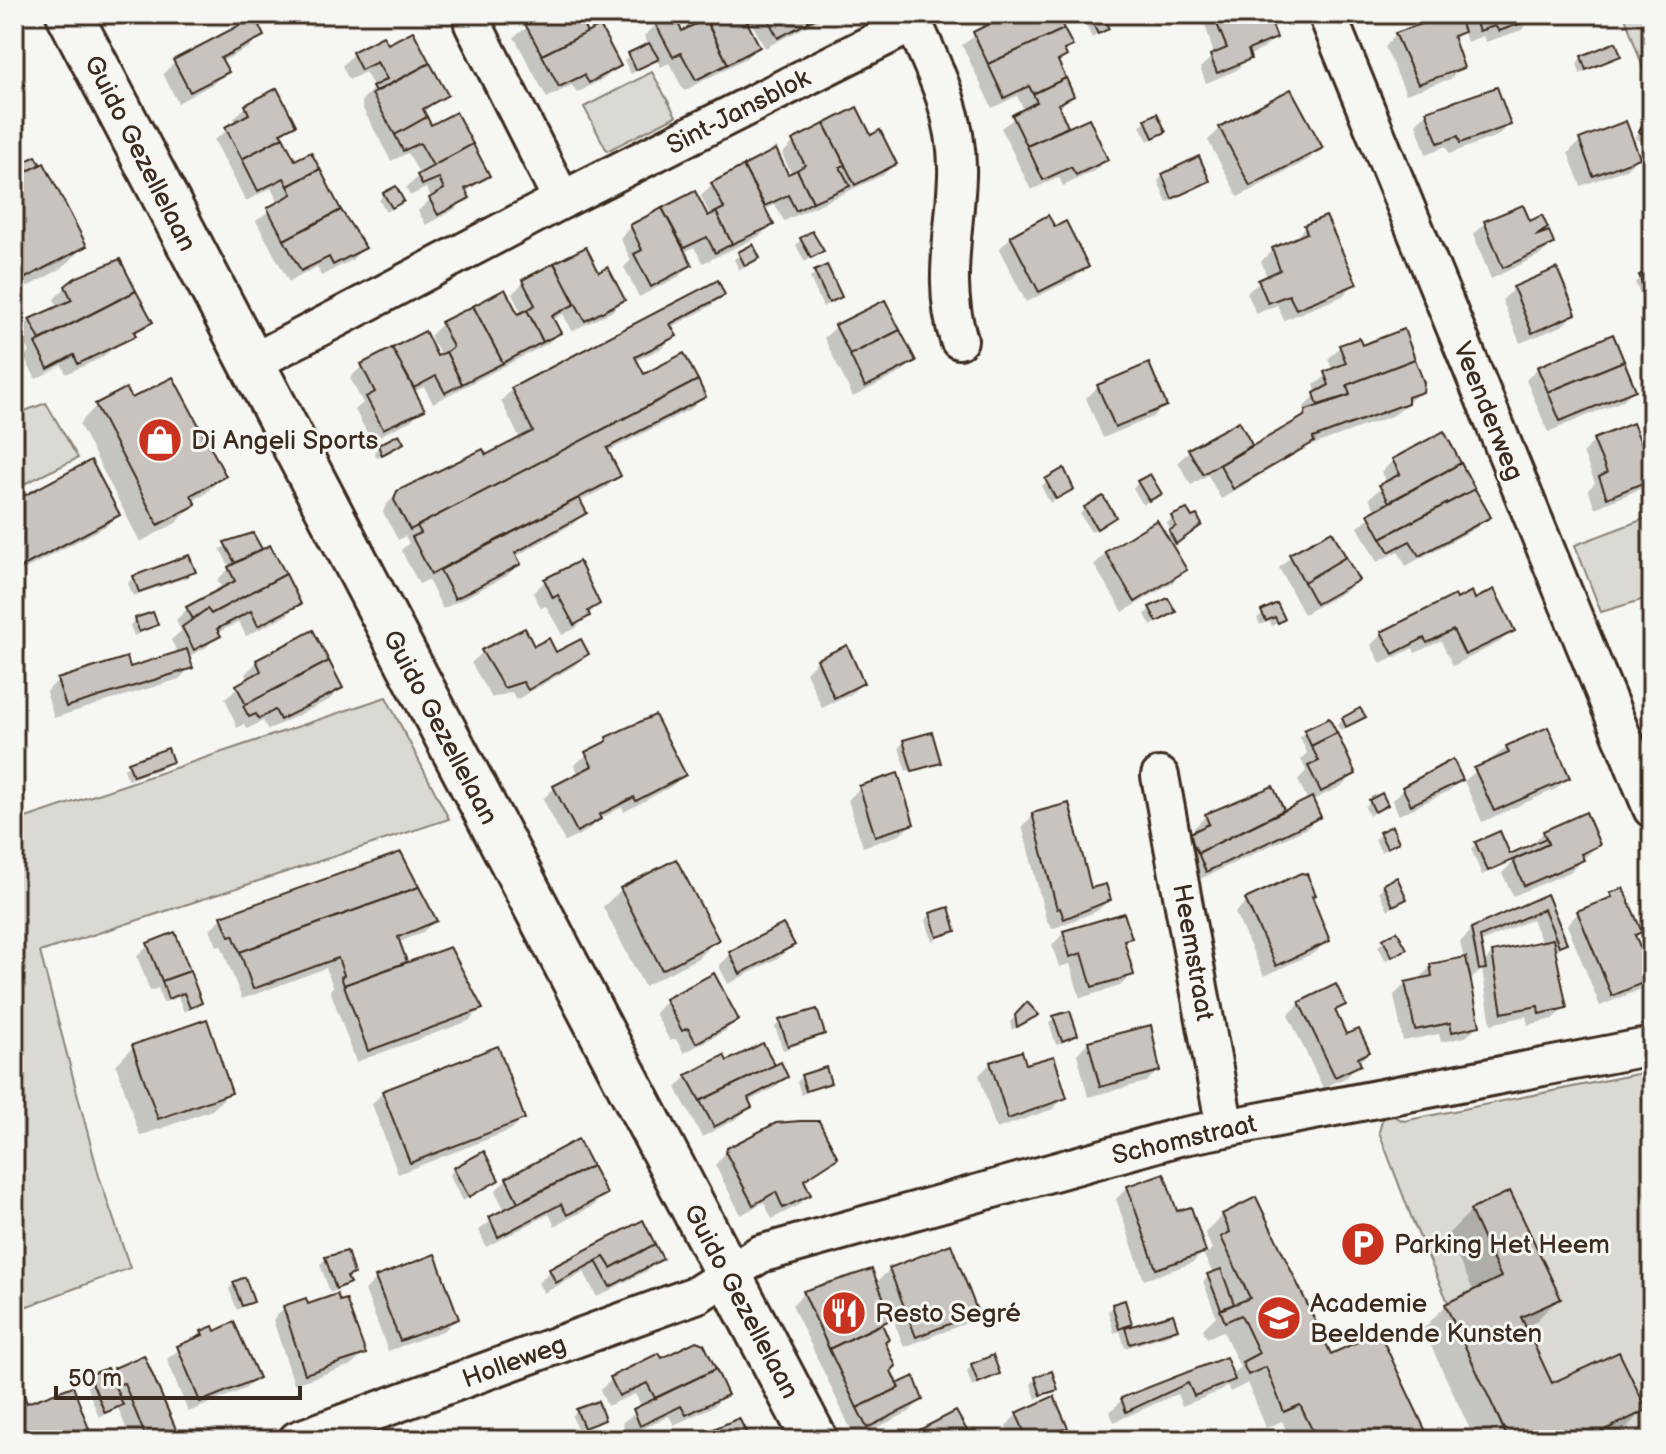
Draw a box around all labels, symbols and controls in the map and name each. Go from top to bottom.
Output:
street label: Guido Gezellelaan [77,51,202,257]
street label: Sint-Jansblok [662,63,816,162]
street label: Veenderweg [1446,338,1530,485]
shop icon: Di Angeli Sports [136,416,184,464]
place label: Di Angeli Sports [191,426,378,457]
street label: Guido Gezellelaan [375,625,504,830]
street label: Heemstraat [1165,881,1220,1023]
street label: Schomstraat [1109,1109,1260,1172]
street label: Guido Gezellelaan [676,1199,805,1404]
parking icon: Parking Het Heem [1339,1220,1387,1268]
place label: Parking Het Heem [1394,1230,1610,1261]
restaurant icon: Resto Segré [820,1289,868,1337]
place label: Academie Beeldende Kunsten [1310,1289,1542,1350]
school or university icon: Academie Beeldende Kunsten [1255,1294,1303,1342]
place label: Resto Segré [875,1299,1021,1330]
street label: Holleweg [458,1329,571,1395]
scale bar [56,1350,300,1400]
text: 50 m [68,1364,122,1393]

